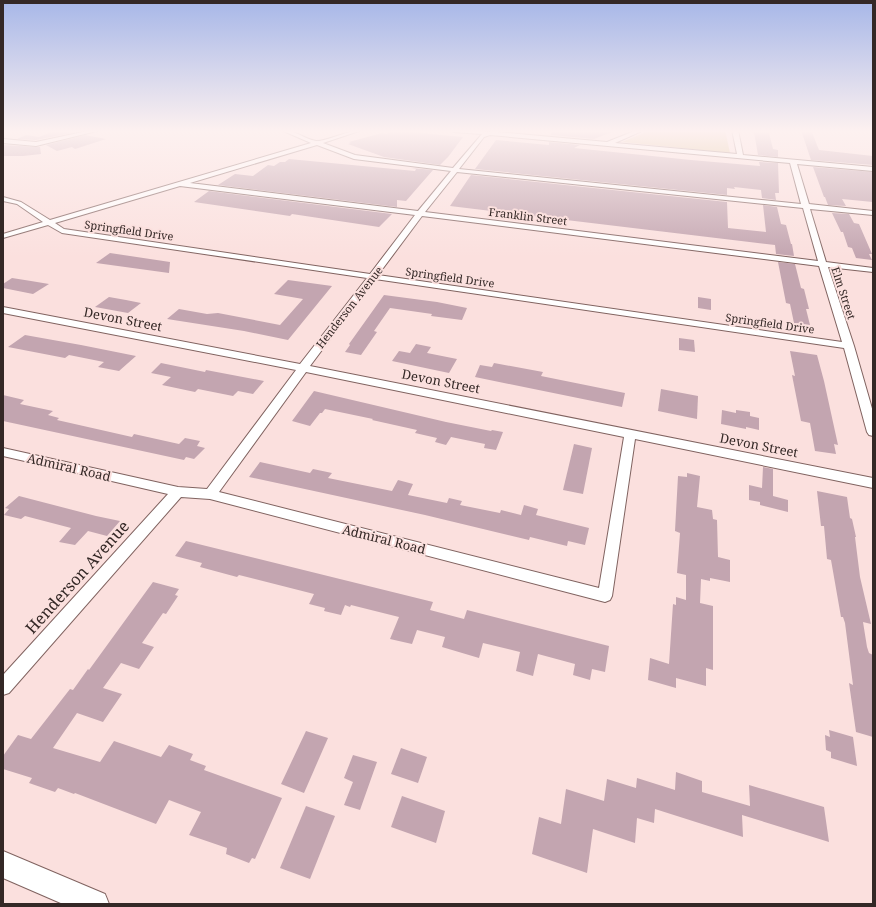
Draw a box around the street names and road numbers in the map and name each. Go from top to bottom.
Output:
street label: Franklin Street [488,204,568,228]
street label: Springfield Drive [84,216,175,244]
street label: Henderson Avenue [312,263,386,351]
street label: Springfield Drive [405,263,496,291]
street label: Elm Street [828,265,860,321]
street label: Devon Street [82,303,164,335]
street label: Springfield Drive [725,309,816,337]
street label: Devon Street [400,365,482,397]
street label: Devon Street [718,429,800,461]
street label: Admiral Road [25,449,113,485]
street label: Henderson Avenue [20,516,134,638]
street label: Admiral Road [340,520,428,558]

